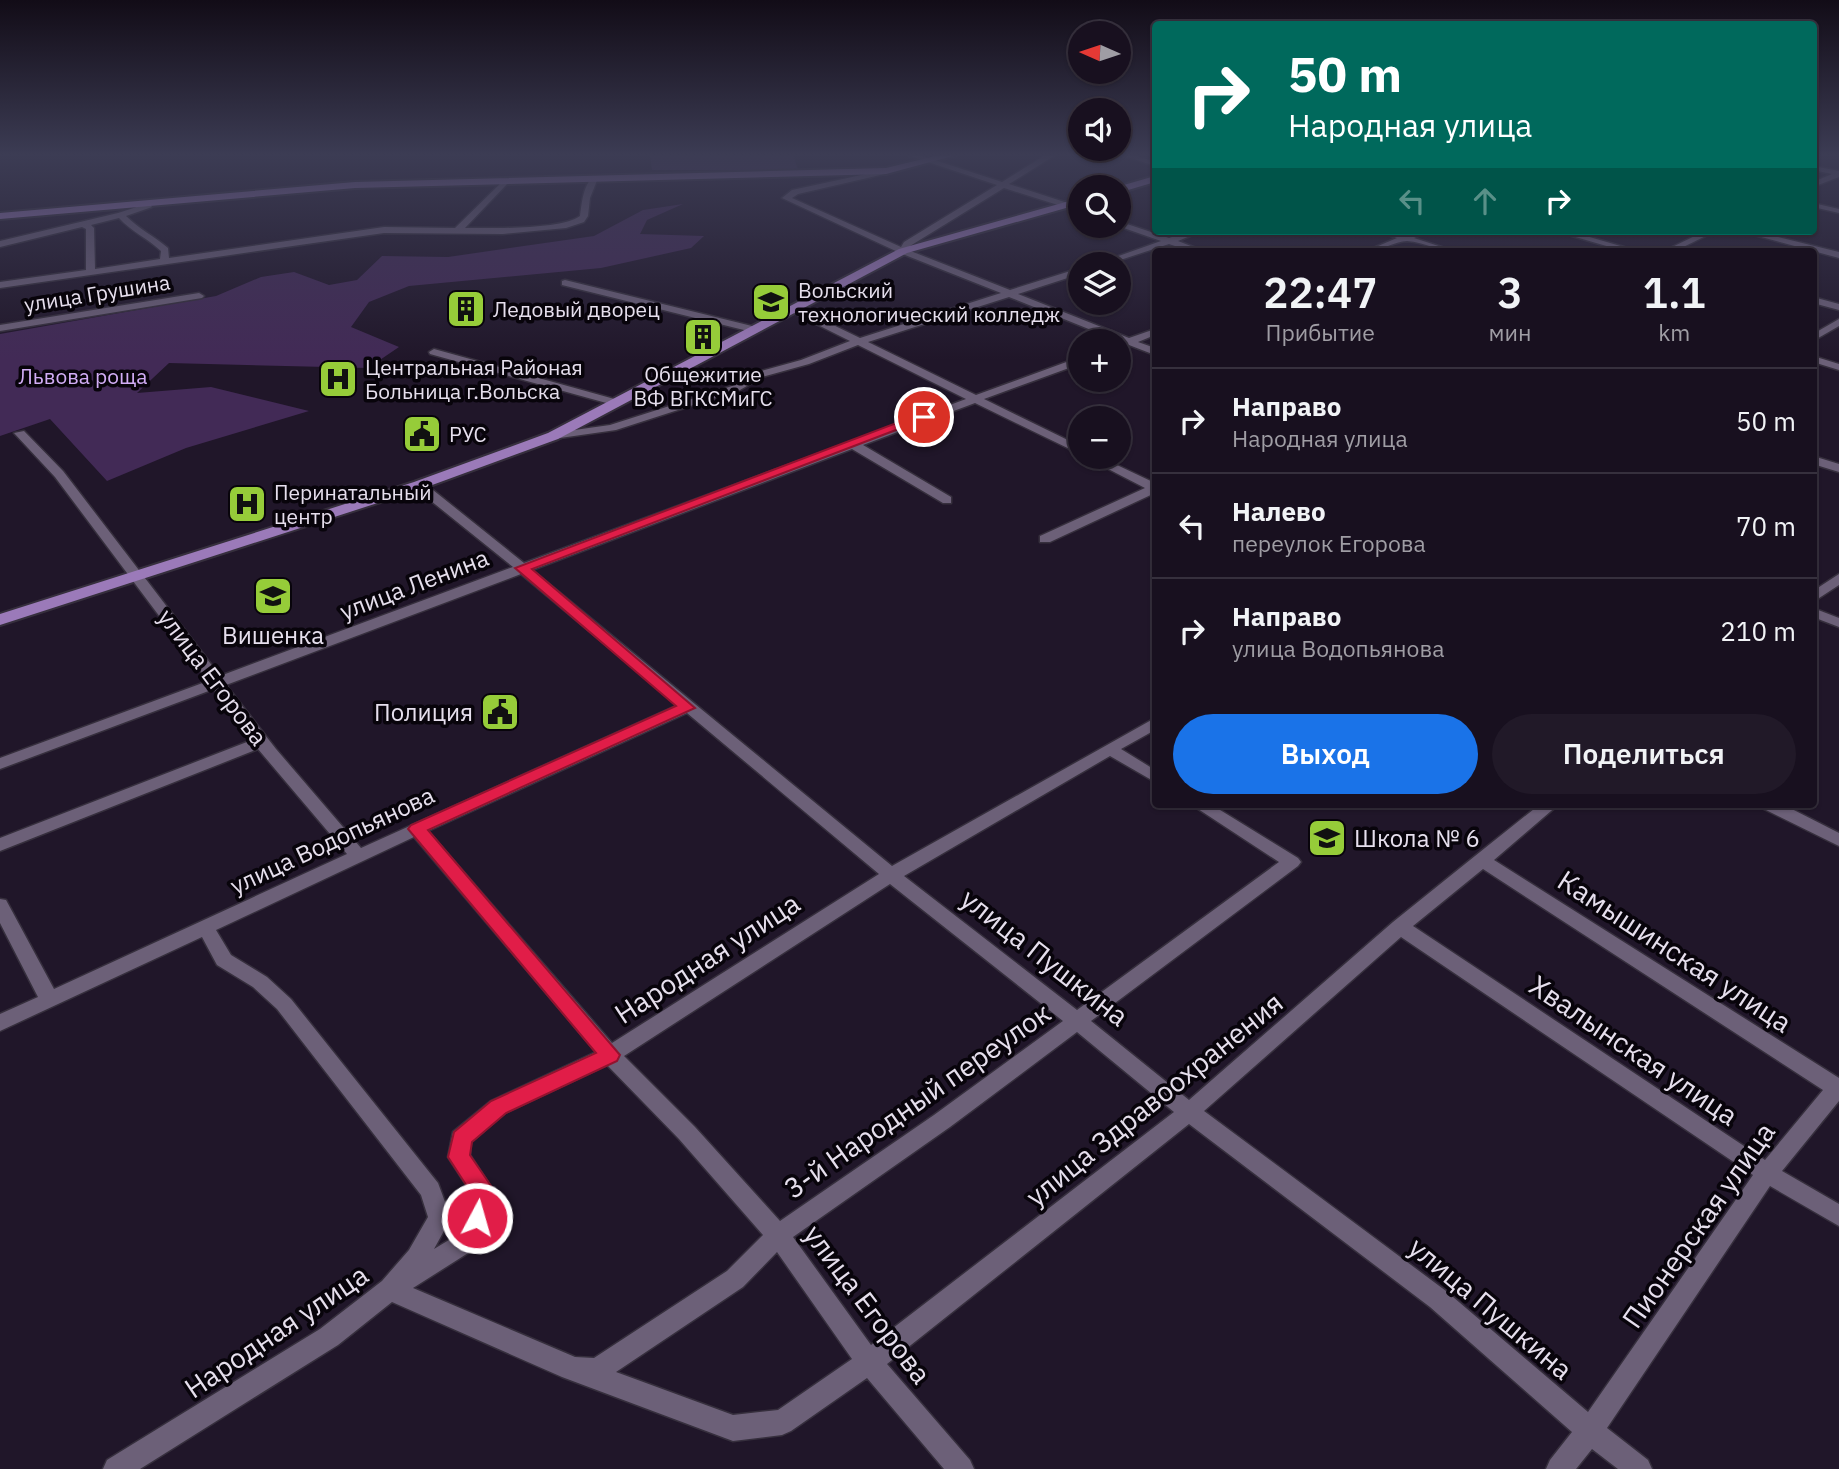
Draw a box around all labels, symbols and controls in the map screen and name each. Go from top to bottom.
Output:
north arrow [1068,21,1130,84]
map controls [1068,21,1131,469]
text: 50 m [1288,42,1402,105]
icon: right [1173,49,1264,140]
button: sound [1068,98,1131,161]
text: Народная улица [1288,104,1532,146]
button: search [1068,175,1131,238]
icon: left [1393,182,1431,220]
icon: ahead [1466,182,1504,220]
icon: right [1539,182,1577,220]
button: layers [1068,252,1131,315]
text: 22:47 [1263,265,1377,320]
text: 3 [1498,265,1523,320]
text: 1.1 [1643,265,1706,320]
street label: улица Грушина [22,268,172,318]
place label: Вольский технологический колледж [798,276,1060,328]
school or university icon: Вольский технологический колледж [750,281,792,323]
building icon: Ледовый дворец [445,288,487,330]
place label: Ледовый дворец [493,295,660,323]
building icon: Общежитие ВФ ВГКСМиГС [682,316,724,358]
text: Прибытие [1266,317,1375,347]
text: мин [1489,317,1532,347]
text: km [1658,317,1690,347]
button: + [1068,329,1131,392]
place label: Центральная Районая Больница г.Вольска [365,353,583,405]
hospital icon: Центральная Районая Больница г.Вольска [317,358,359,400]
place label: Общежитие ВФ ВГКСМиГС [633,360,773,412]
park label: Львова роща [18,362,148,390]
pin [894,387,954,447]
text: Направо [1232,389,1341,423]
icon: arrive [905,398,943,436]
icon: right [1173,402,1211,440]
text: 50 m [1736,404,1796,438]
button: − [1068,406,1131,469]
public building icon: РУС [401,413,443,455]
place label: РУС [449,420,487,448]
text: Народная улица [1232,423,1408,453]
place label: Перинатальный центр [274,478,432,530]
hospital icon: Перинатальный центр [226,483,268,525]
text: Налево [1232,494,1326,528]
icon: left [1173,507,1211,545]
text: 70 m [1736,509,1796,543]
text: переулок Егорова [1232,528,1426,558]
street label: улица Ленина [335,541,493,627]
school or university icon: Вишенка [252,575,294,617]
text: Направо [1232,599,1341,633]
street label: улица Егорова [151,602,275,752]
icon: right [1173,612,1211,650]
text: 210 m [1720,614,1796,648]
place label: Вишенка [222,619,324,651]
text: улица Водопьянова [1232,633,1444,663]
public building icon: Полиция [479,691,521,733]
place label: Полиция [374,696,473,728]
button: Выход [1173,714,1478,794]
button: Поделиться [1492,714,1796,794]
street label: улица Водопьянова [225,779,439,901]
school or university icon: Школа № 6 [1306,817,1348,859]
place label: Школа № 6 [1354,822,1480,854]
street label: Камышинская улица [1551,861,1799,1041]
street label: улица Пушкина [954,880,1136,1034]
street label: Народная улица [607,884,807,1032]
street label: Хвалынская улица [1523,967,1745,1134]
street label: улица Здравоохранения [1018,984,1290,1214]
street label: 3-й Народный переулок [776,994,1058,1206]
street label: Пионерская улица [1613,1115,1783,1335]
position arrow [440,1181,514,1255]
street label: улица Егорова [796,1217,940,1391]
street label: улица Пушкина [1401,1229,1581,1387]
street label: Народная улица [177,1256,375,1406]

